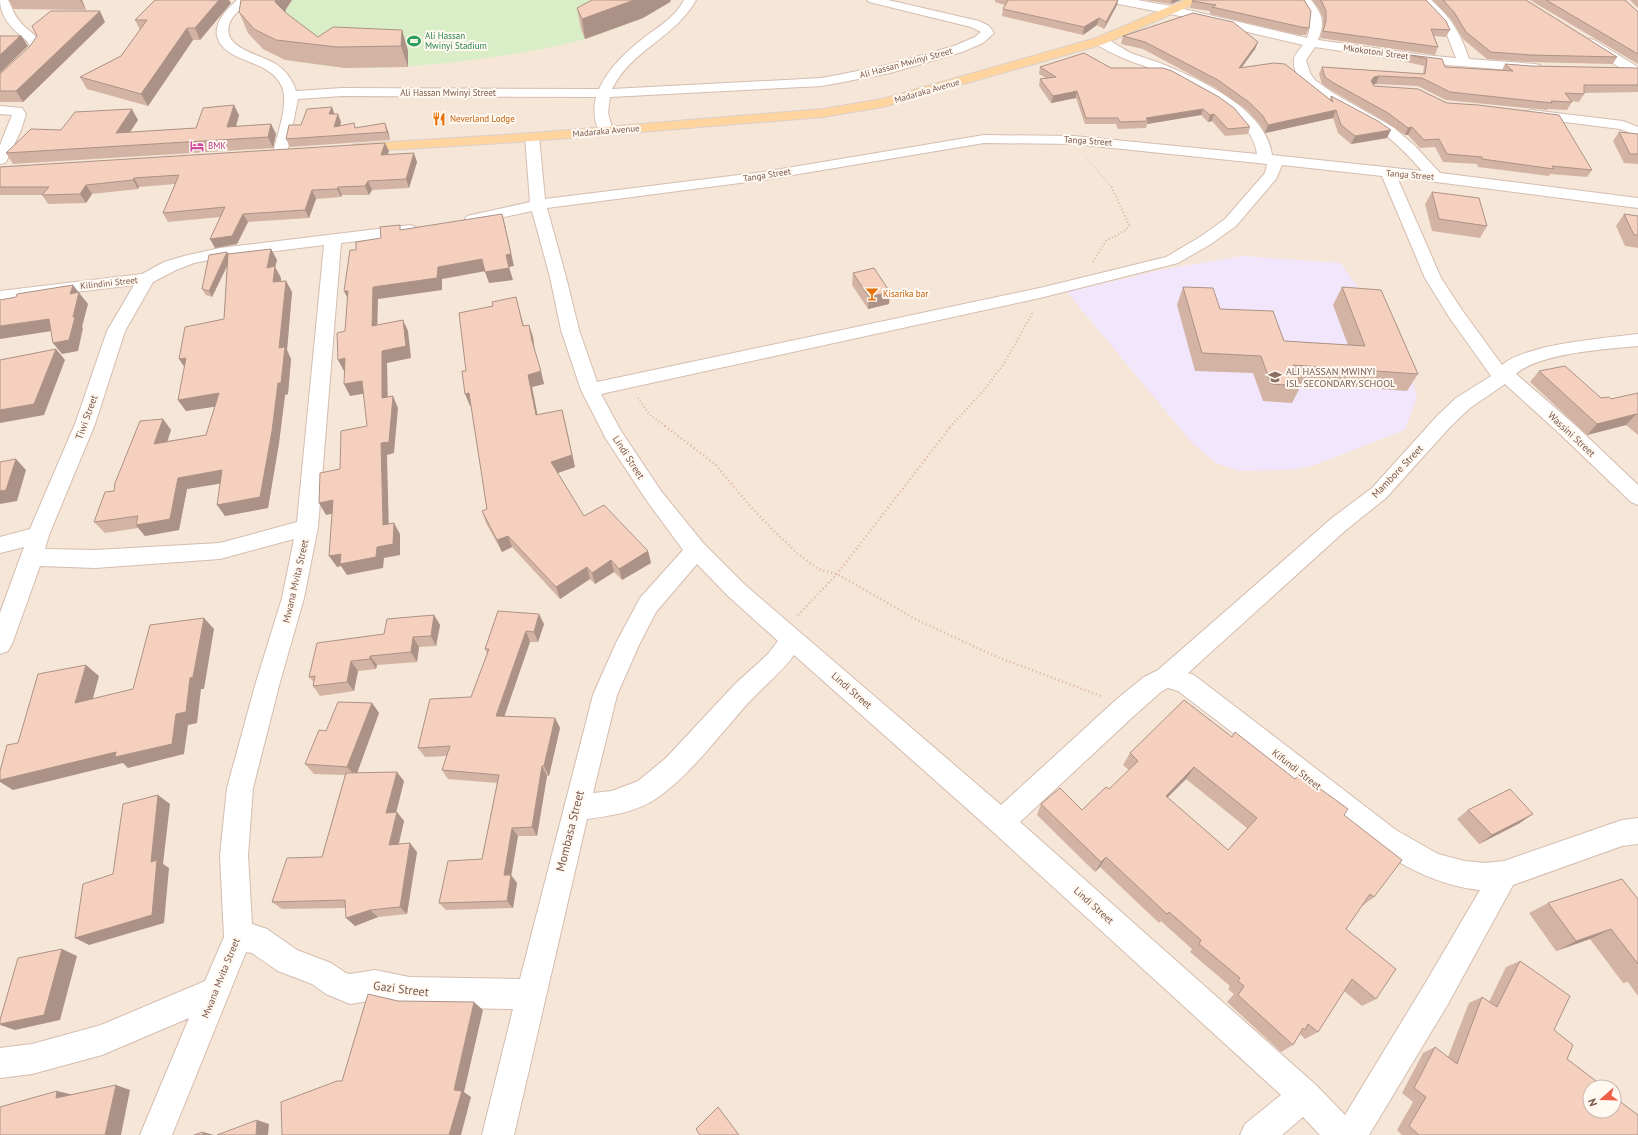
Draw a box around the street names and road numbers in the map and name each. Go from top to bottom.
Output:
street label: Mkokotoni Street [1343,41,1409,62]
street label: Ali Hassan Mwinyi Street [858,45,953,80]
street label: Madaraka Avenue [893,76,961,105]
street label: Ali Hassan Mwinyi Street [400,87,496,98]
street label: Madaraka Avenue [572,122,640,139]
street label: Tanga Street [1064,133,1112,148]
street label: Tanga Street [742,165,792,184]
street label: Tanga Street [1386,167,1434,182]
street label: Kilindini Street [80,274,138,291]
street label: Tiwi Street [72,393,101,441]
street label: Wassini Street [1545,409,1599,460]
street label: Lindi Street [610,433,648,482]
street label: Mambore Street [1369,442,1426,500]
street label: Mwana Mvita Street [280,538,312,624]
street label: Lindi Street [829,669,875,712]
street label: Kifundi Street [1269,746,1324,793]
street label: Mombasa Street [552,789,587,873]
street label: Lindi Street [1071,884,1117,927]
street label: Mwana Mvita Street [198,936,243,1020]
street label: Gazi Street [372,978,430,999]

